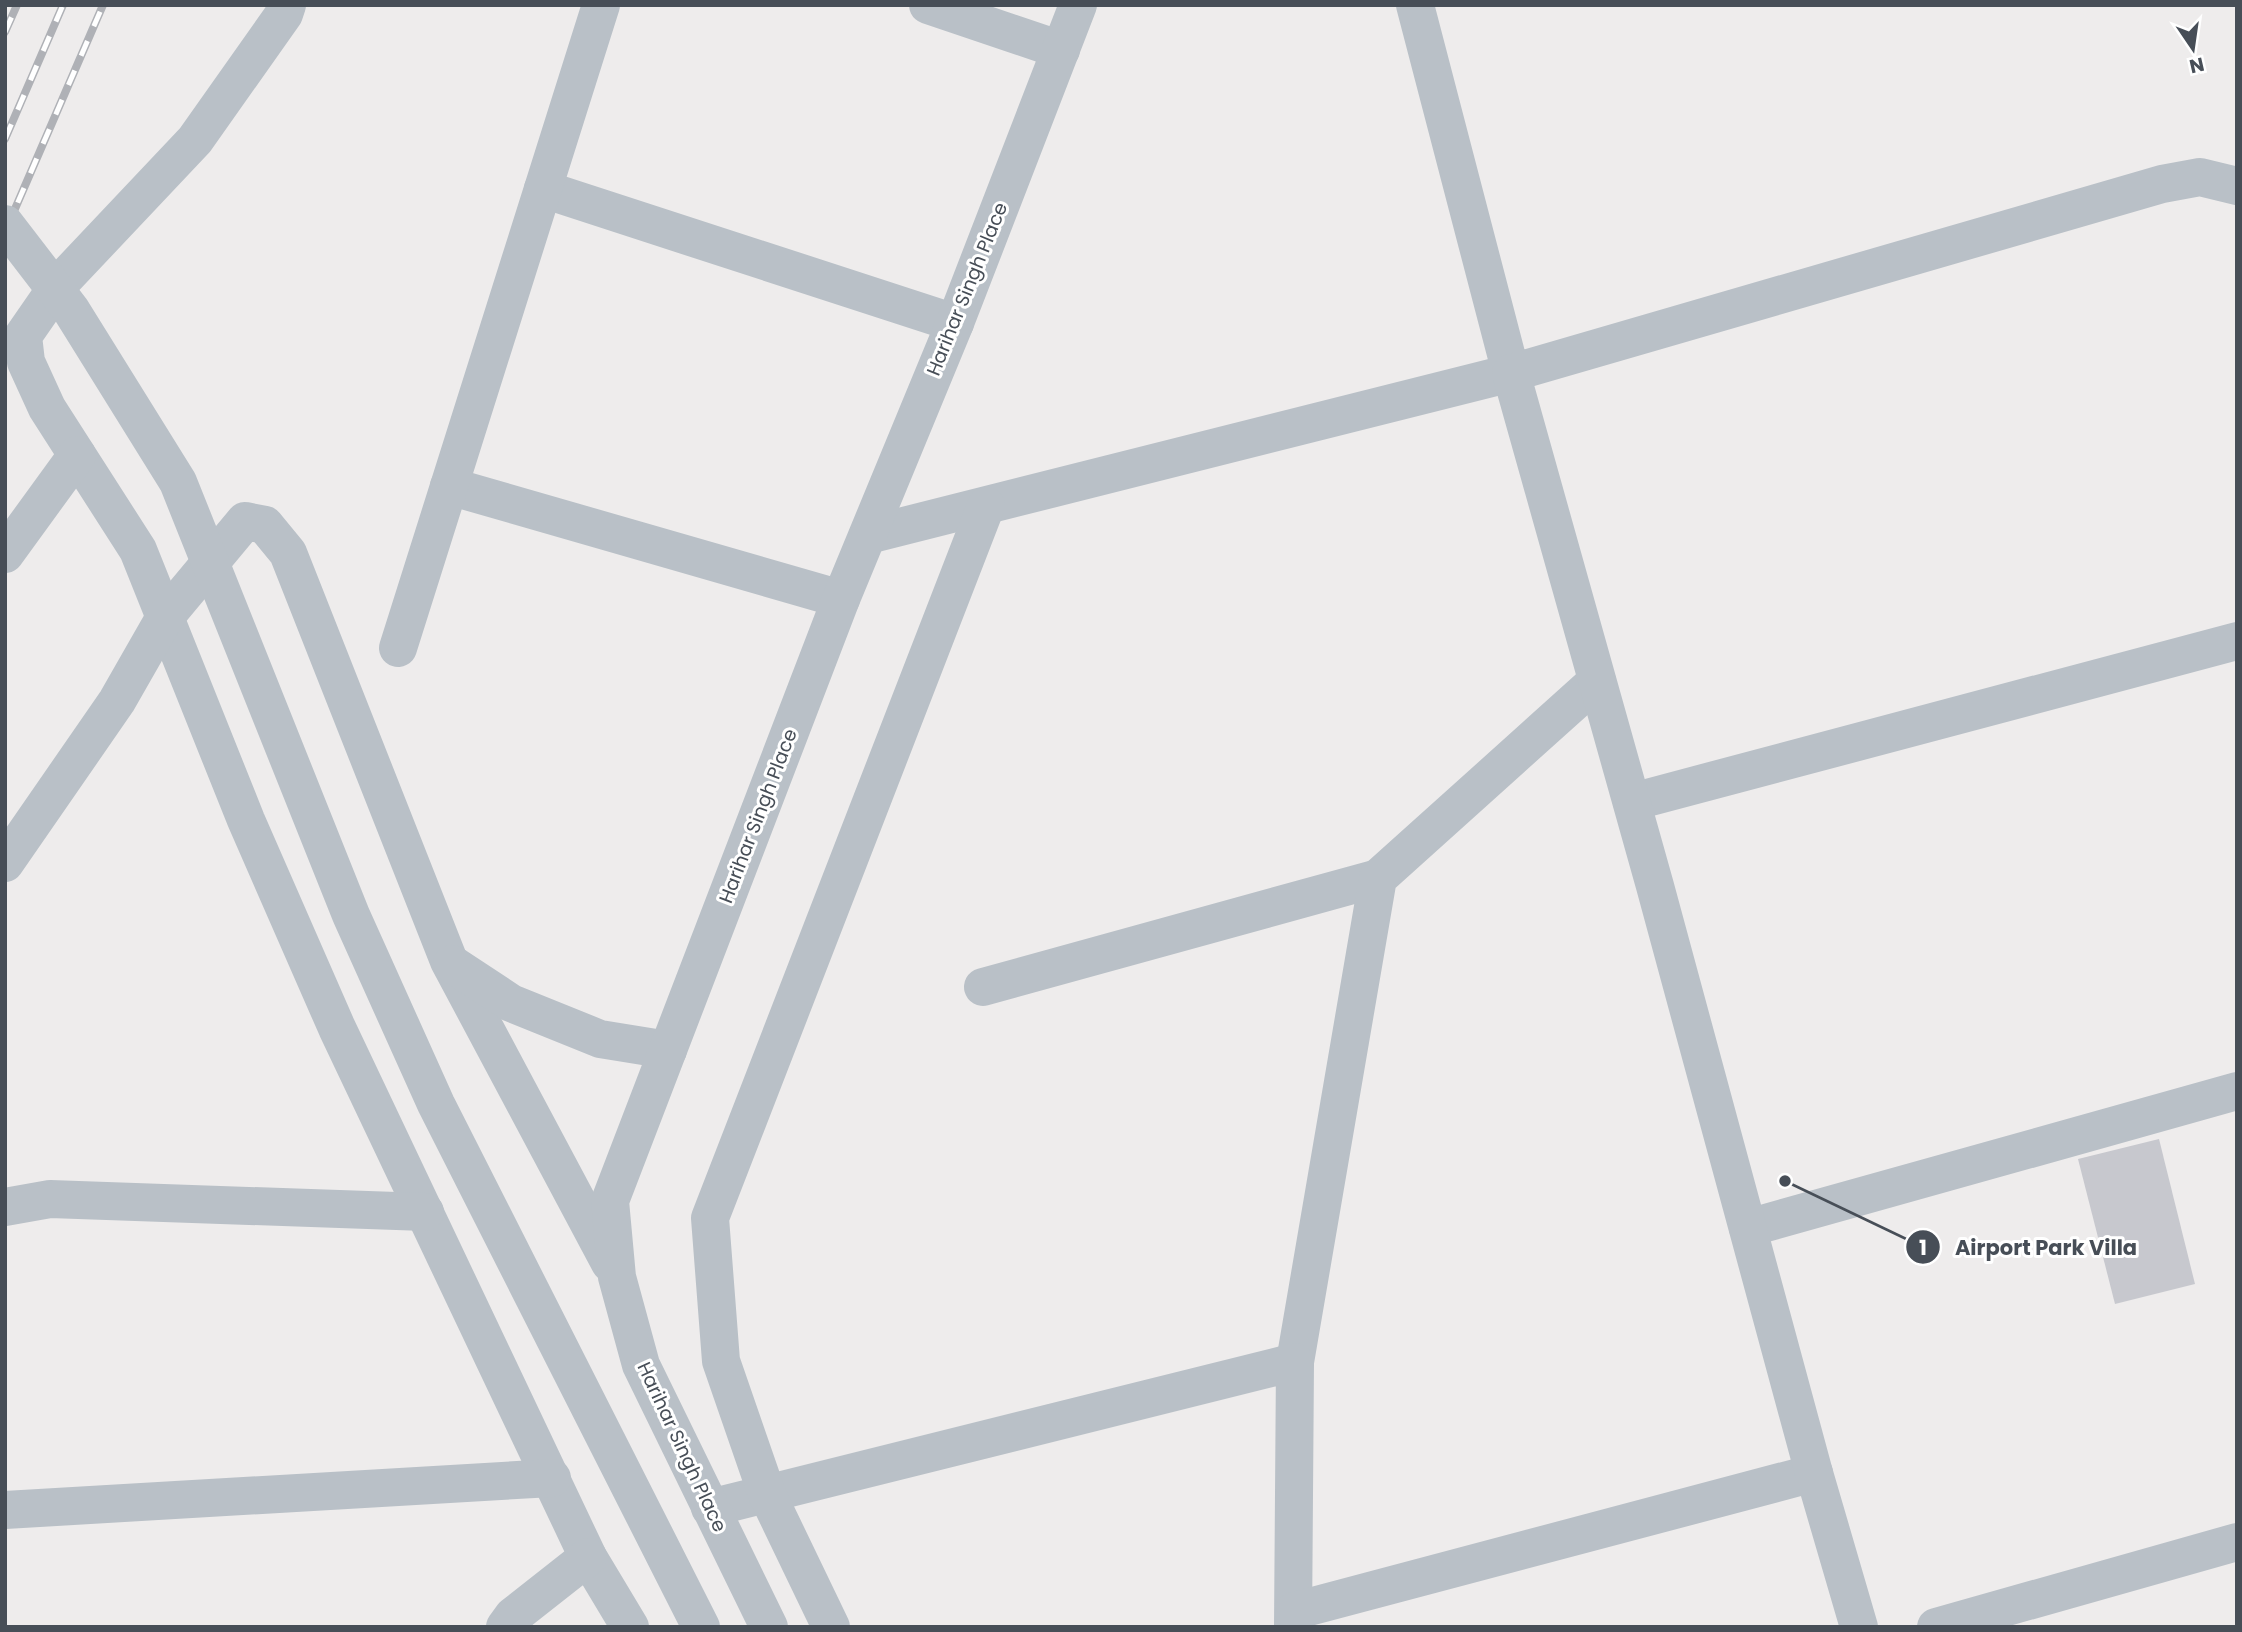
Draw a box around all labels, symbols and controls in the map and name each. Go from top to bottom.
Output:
north arrow [2158,14,2228,84]
text: N [2187,50,2207,80]
street label: Harihar Singh Place [920,198,1014,380]
street label: Harihar Singh Place [712,725,804,907]
callout: Airport Park Villa [1906,1226,2151,1268]
text: 1 [1919,1233,1927,1262]
text: Airport Park Villa [1955,1233,2137,1262]
street label: Harihar Singh Place [631,1358,733,1536]

